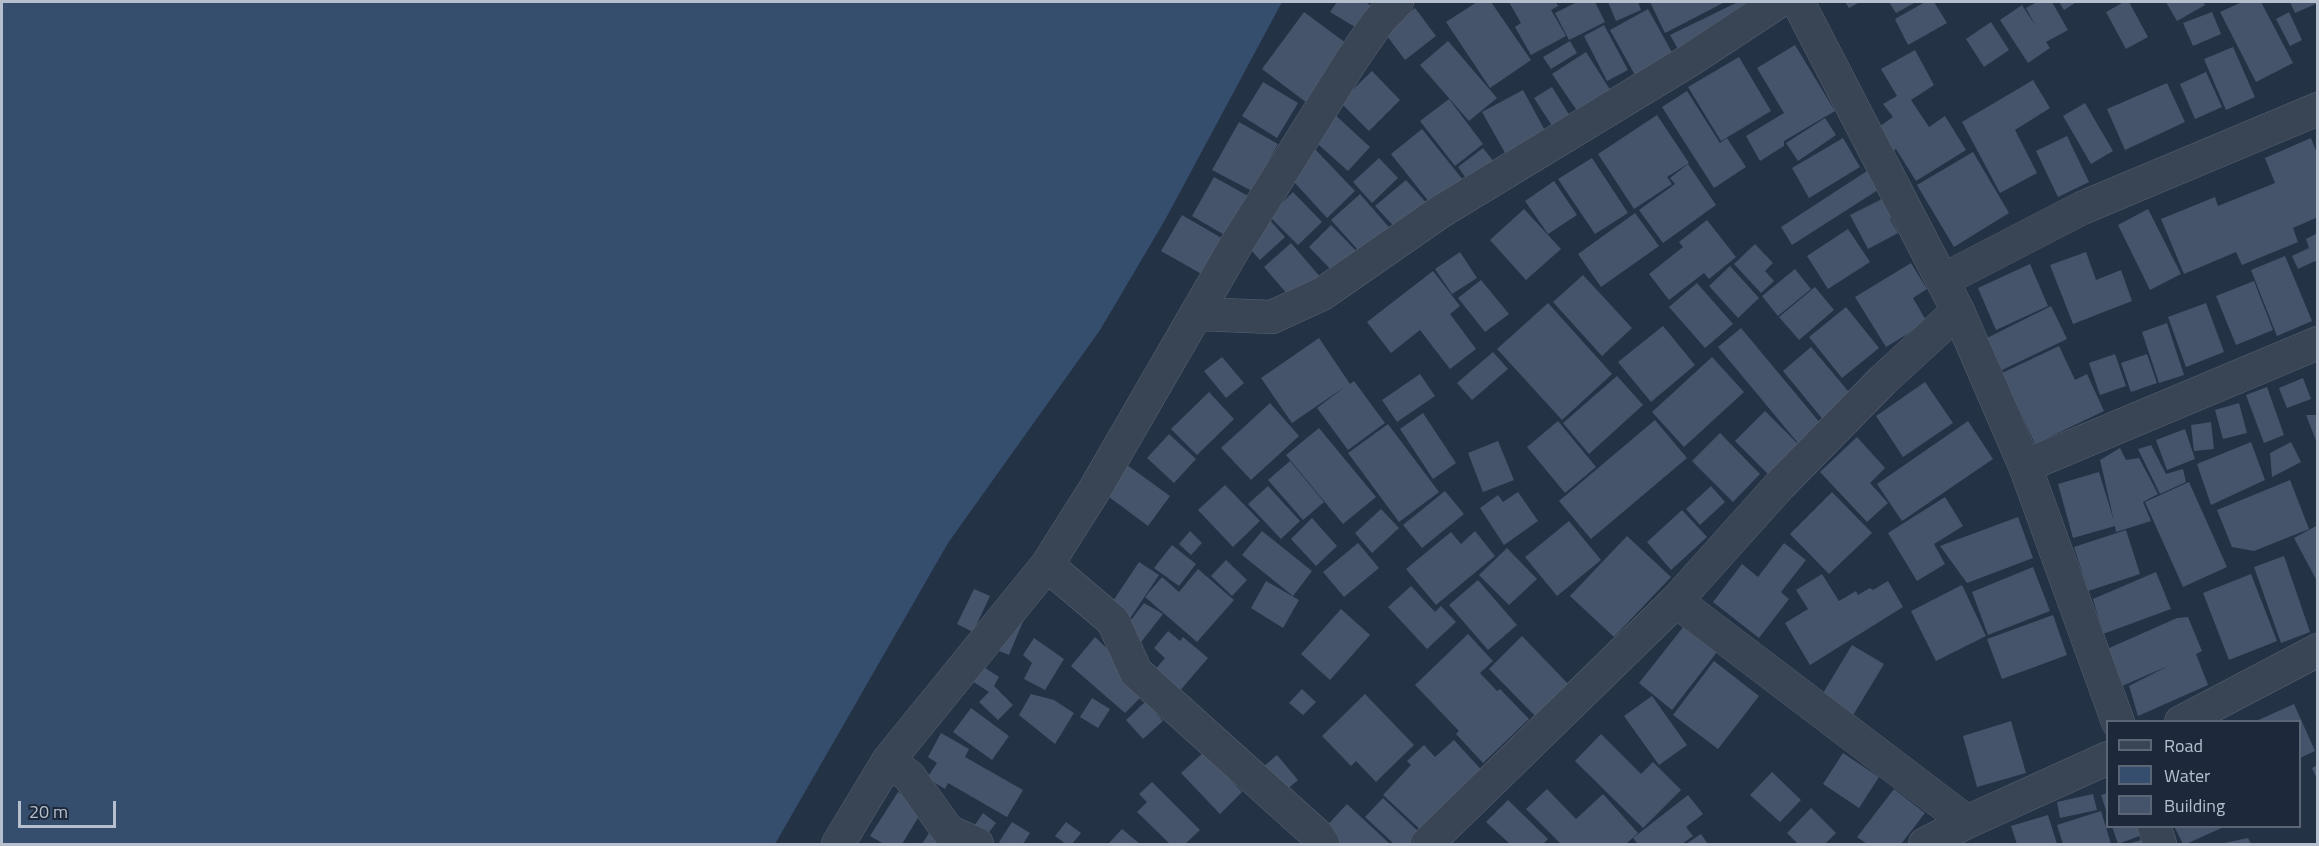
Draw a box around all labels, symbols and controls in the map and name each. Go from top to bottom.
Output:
legend [2106,720,2301,828]
text: Road [2164,732,2203,759]
text: Water [2164,762,2210,789]
scale bar [21,789,118,827]
text: Building [2164,792,2225,819]
text: 20 m [29,798,68,825]

